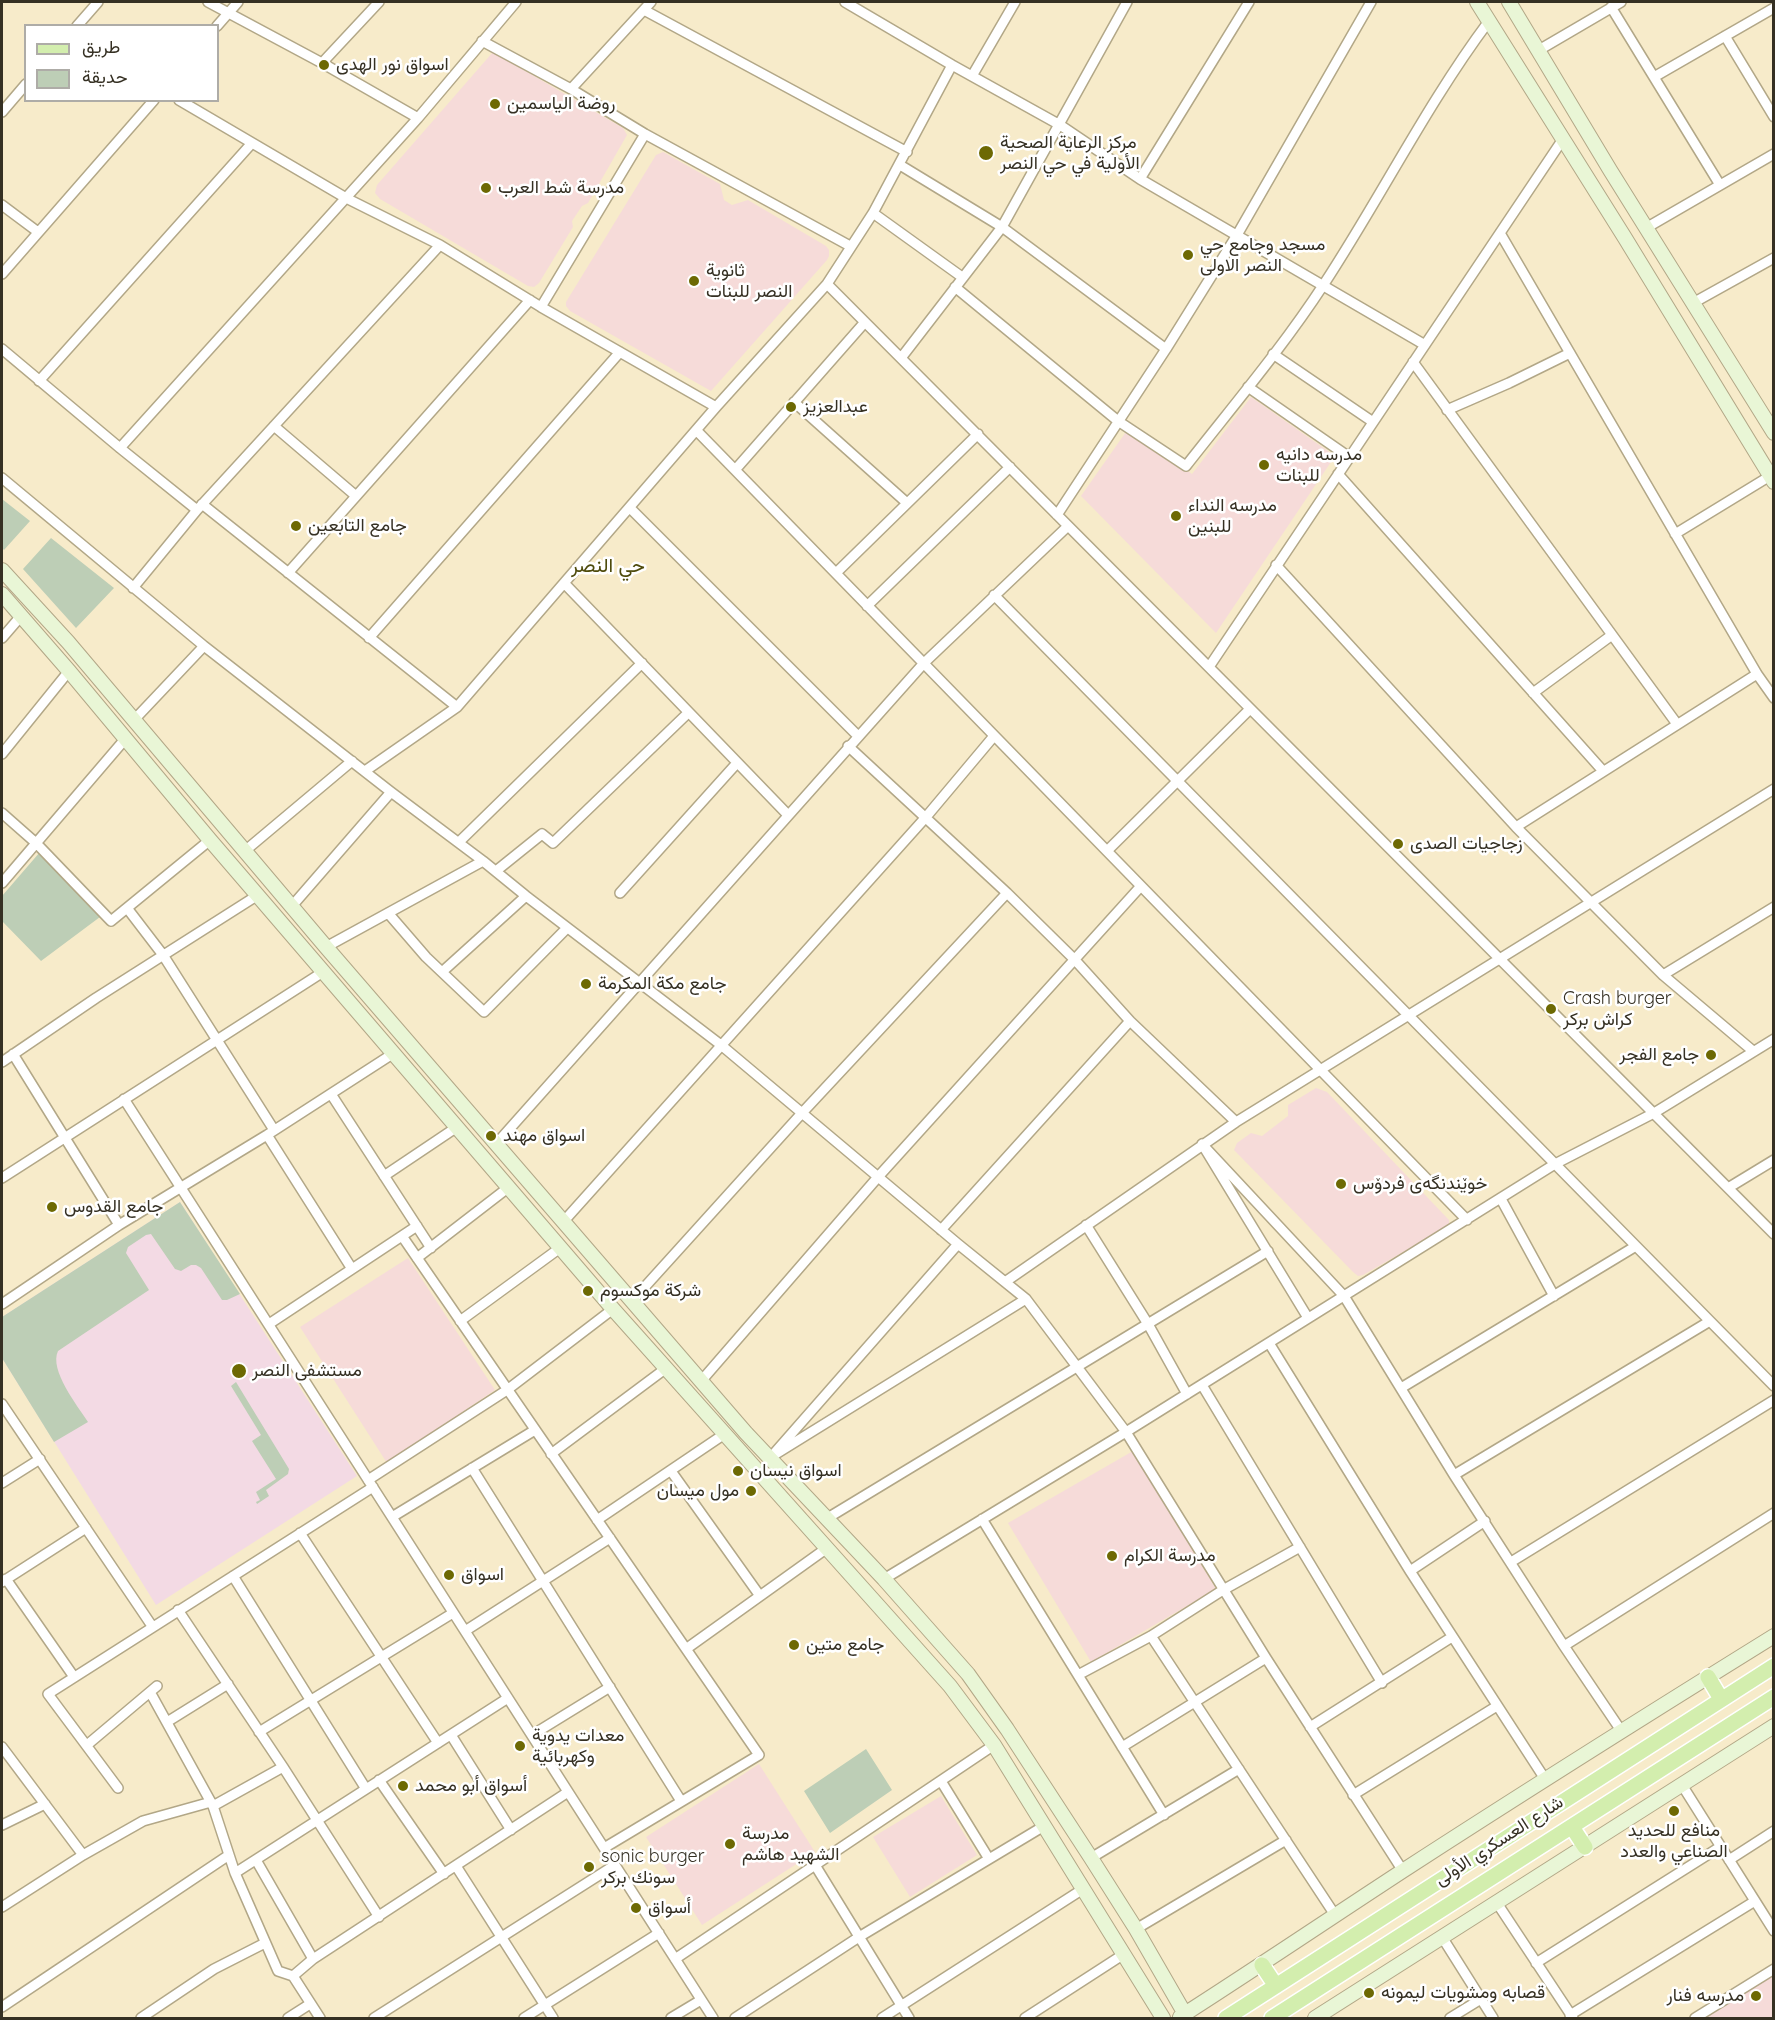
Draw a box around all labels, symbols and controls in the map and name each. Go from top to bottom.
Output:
legend [24,24,219,102]
text: طريق [82,35,120,58]
place label: اسواق نور الهدى [336,54,449,76]
marker: اسواق نور الهدى [317,58,331,72]
text: حديقة [82,65,128,88]
place label: روضة الياسمين [507,93,615,115]
marker: روضة الياسمين [488,97,502,111]
place label: مركز الرعاية الصحية الأولية في حي النصر [1000,132,1140,174]
marker: مركز الرعاية الصحية الأولية في حي النصر [977,144,995,162]
place label: مدرسة شط العرب [498,177,624,199]
marker: مدرسة شط العرب [479,181,493,195]
place label: مسجد وجامع حي النصر الاولى [1200,234,1325,276]
marker: مسجد وجامع حي النصر الاولى [1181,248,1195,262]
place label: ثانوية النصر للبنات [706,260,792,302]
marker: ثانوية النصر للبنات [687,274,701,288]
place label: عبدالعزيز [803,396,868,418]
marker: عبدالعزيز [784,400,798,414]
place label: مدرسه دانيه للبنات [1276,444,1362,486]
marker: مدرسه دانيه للبنات [1257,458,1271,472]
place label: مدرسه النداء للبنين [1188,495,1277,538]
marker: مدرسه النداء للبنين [1169,509,1183,523]
place label: جامع التابعين [308,515,407,537]
marker: جامع التابعين [289,519,303,533]
district label: حي النصر [571,554,645,578]
place label: زجاجيات الصدى [1410,833,1523,855]
marker: زجاجيات الصدى [1391,837,1405,851]
place label: جامع مكة المكرمة [598,973,726,995]
marker: جامع مكة المكرمة [579,977,593,991]
place label: Crash burger كراش بركر [1563,988,1672,1030]
marker: Crash burger كراش بركر [1544,1002,1558,1016]
place label: جامع الفجر [1619,1044,1699,1066]
marker: جامع الفجر [1704,1048,1718,1062]
place label: اسواق مهند [503,1125,585,1147]
marker: اسواق مهند [484,1129,498,1143]
place label: خوێندنگەی فردۆس [1353,1173,1487,1195]
marker: خوێندنگەی فردۆس [1334,1177,1348,1191]
place label: جامع القدوس [64,1196,163,1218]
marker: جامع القدوس [45,1200,59,1214]
place label: شركة موكسوم [600,1280,701,1302]
marker: شركة موكسوم [581,1284,595,1298]
place label: مستشفى النصر [252,1360,362,1382]
marker: مستشفى النصر [230,1362,248,1380]
place label: اسواق نيسان [750,1460,842,1482]
marker: اسواق نيسان [731,1464,745,1478]
place label: مول ميسان [657,1480,739,1502]
marker: مول ميسان [744,1484,758,1498]
place label: مدرسة الكرام [1124,1545,1216,1567]
marker: مدرسة الكرام [1105,1549,1119,1563]
place label: اسواق [461,1564,504,1586]
marker: اسواق [442,1568,456,1582]
place label: جامع متين [806,1634,884,1656]
marker: جامع متين [787,1638,801,1652]
place label: معدات يدوية وكهربائية [532,1725,624,1768]
marker: معدات يدوية وكهربائية [513,1739,527,1753]
place label: أسواق أبو محمد [415,1775,527,1797]
marker: أسواق أبو محمد [396,1779,410,1793]
street label: شارع العسكري الأولى [1431,1791,1567,1891]
marker: منافع للحديد الصناعي والعدد [1667,1804,1681,1818]
place label: منافع للحديد الصناعي والعدد [1620,1820,1728,1862]
place label: مدرسة الشهيد هاشم [742,1823,839,1866]
marker: مدرسة الشهيد هاشم [723,1837,737,1851]
place label: sonic burger سونك بركر [601,1846,705,1888]
marker: sonic burger سونك بركر [582,1860,596,1874]
place label: أسواق [648,1897,691,1919]
marker: أسواق [629,1901,643,1915]
place label: قصابه ومشويات ليمونه [1381,1982,1545,2004]
place label: مدرسه فنار [1666,1985,1744,2007]
marker: قصابه ومشويات ليمونه [1362,1986,1376,2000]
marker: مدرسه فنار [1749,1989,1763,2003]

